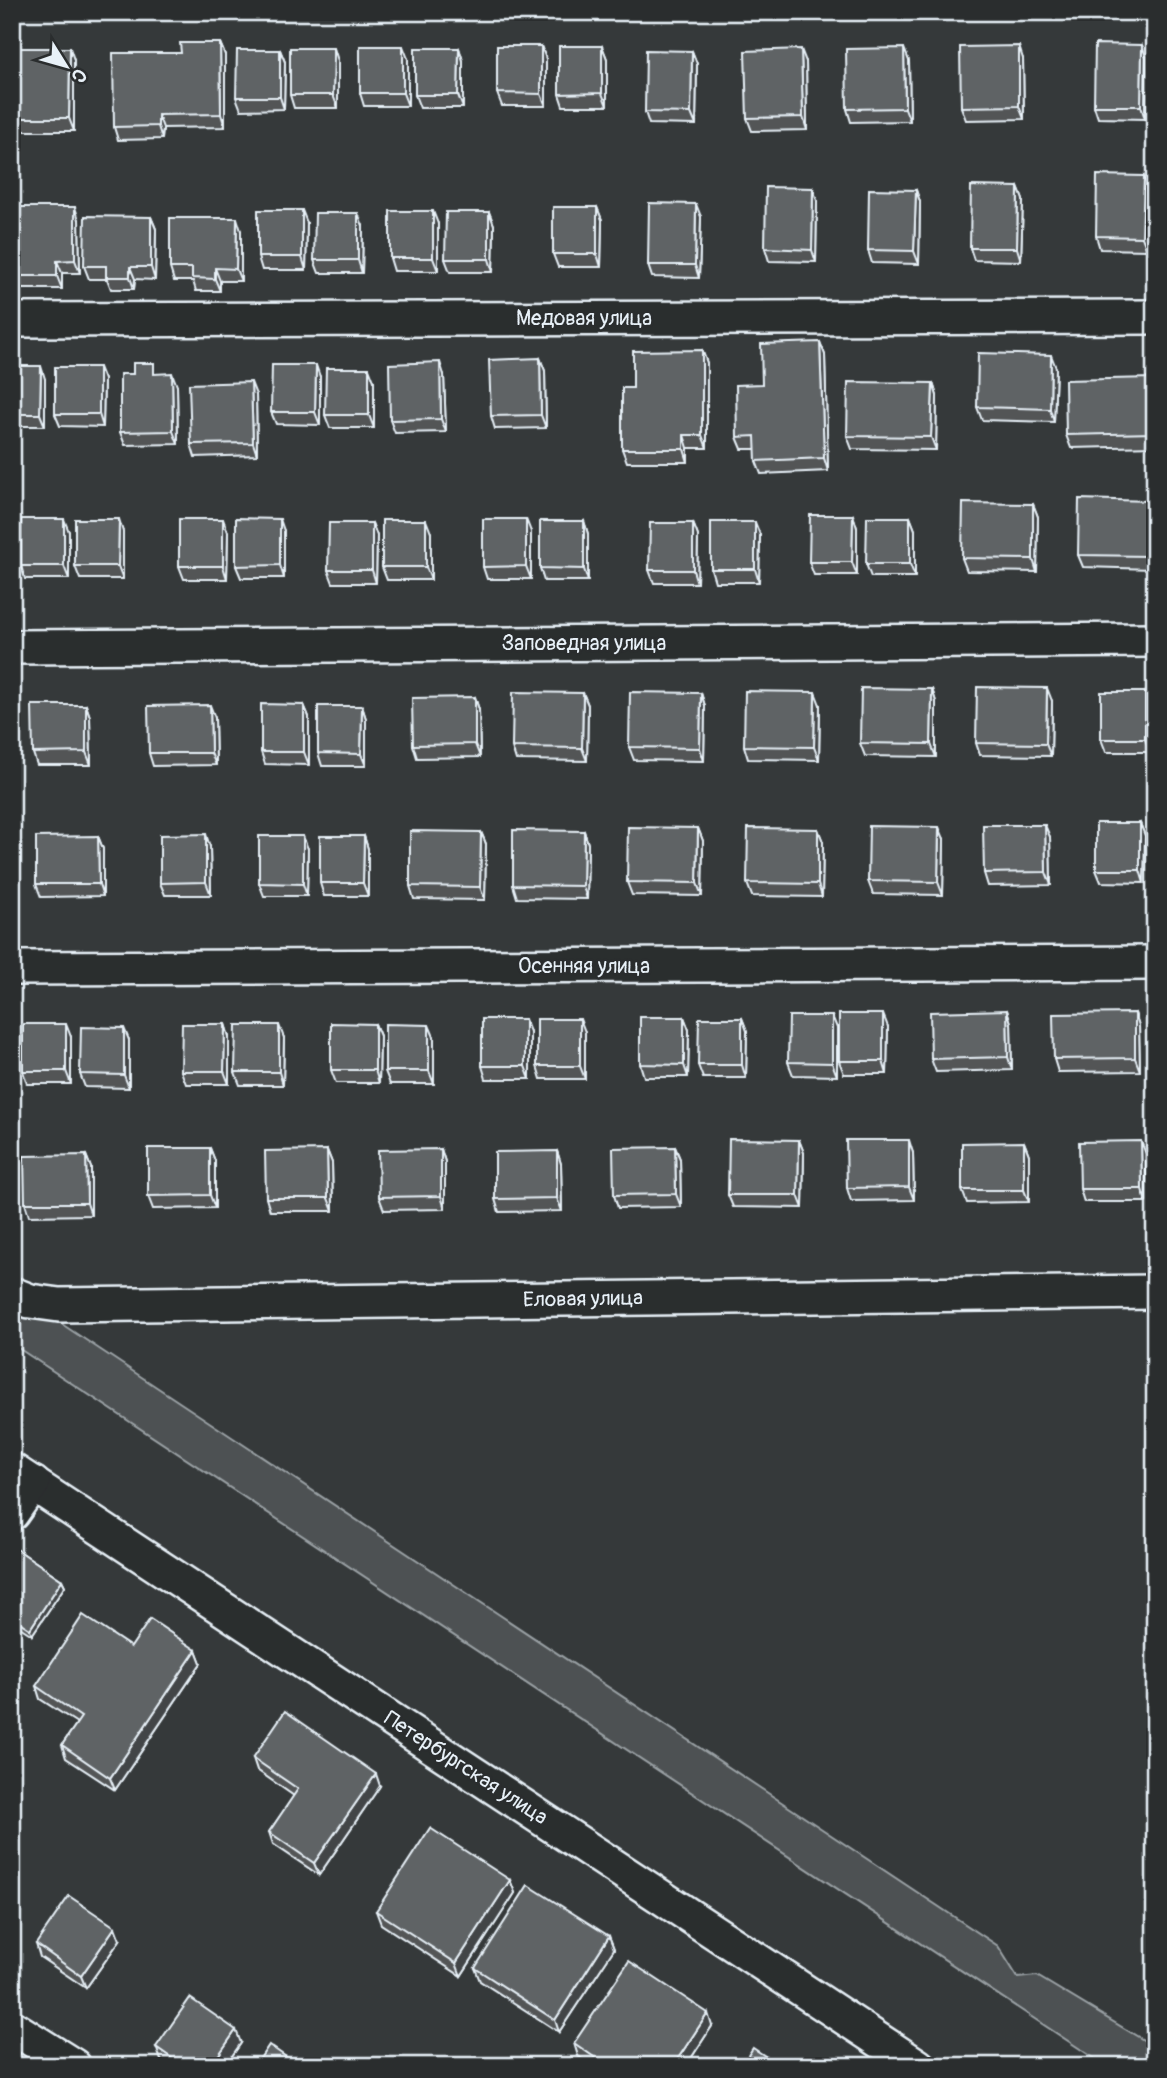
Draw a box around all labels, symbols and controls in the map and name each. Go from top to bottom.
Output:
north arrow [32,32,102,102]
text: С [66,64,92,88]
street label: Медовая улица [516,305,652,332]
street label: Заповедная улица [502,630,666,657]
street label: Осенняя улица [518,953,650,980]
street label: Еловая улица [523,1284,643,1314]
street label: Петербургская улица [379,1705,553,1831]

